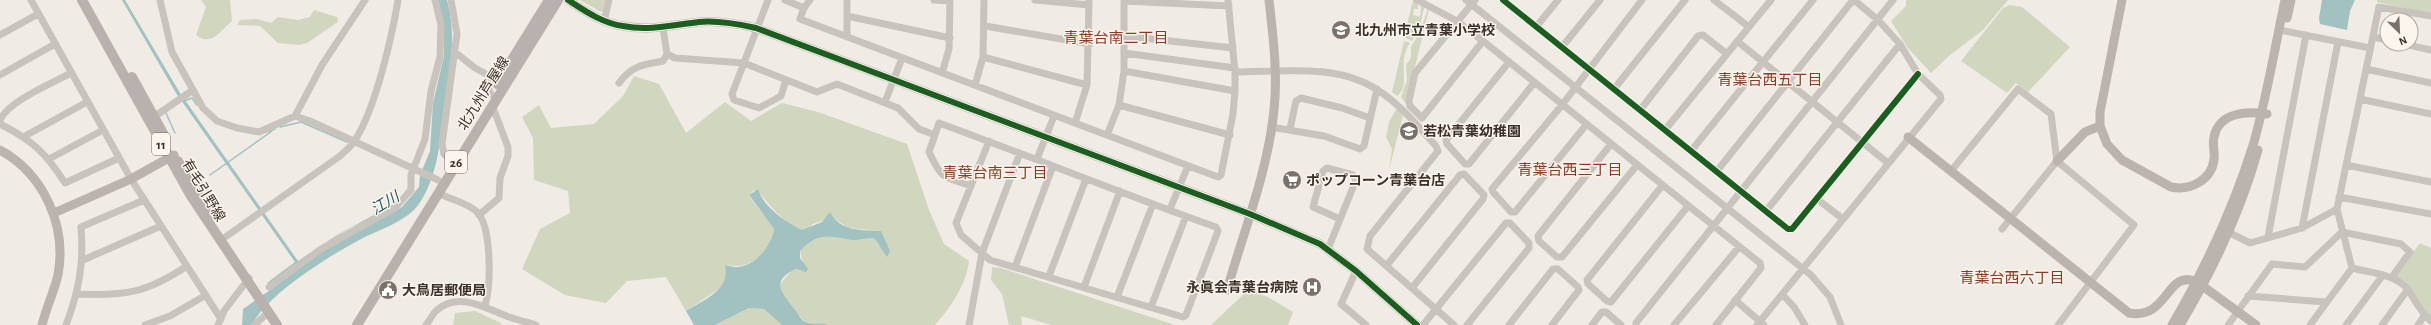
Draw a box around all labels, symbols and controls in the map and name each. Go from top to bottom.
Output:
north arrow [2379,12,2419,52]
school or university icon: 北九州市立青葉小学校 [1330,19,1352,41]
place label: 北九州市立青葉小学校 [1355,22,1495,38]
district label: 青葉台南二丁目 [1063,30,1169,46]
text: N [2397,34,2409,47]
street label: 北九州芦屋線 [454,53,512,133]
district label: 青葉台西五丁目 [1717,72,1823,88]
school or university icon: 若松青葉幼稚園 [1398,120,1420,142]
place label: 若松青葉幼稚園 [1423,123,1521,139]
road number: 11 [152,133,170,155]
road number: 26 [445,151,467,173]
street label: 有毛引野線 [179,156,228,224]
district label: 青葉台西三丁目 [1517,162,1623,178]
district label: 青葉台南三丁目 [942,165,1048,181]
supermarket icon: ポップコーン青葉台店 [1281,169,1303,191]
place label: ポップコーン青葉台店 [1306,173,1445,188]
water label: 江川 [368,187,404,218]
district label: 青葉台西六丁目 [1959,270,2065,286]
hospital icon: 永眞会青葉台病院 [1301,276,1323,298]
public building icon: 大鳥居郵便局 [377,279,399,301]
place label: 永眞会青葉台病院 [1186,280,1298,295]
place label: 大鳥居郵便局 [402,282,486,298]

